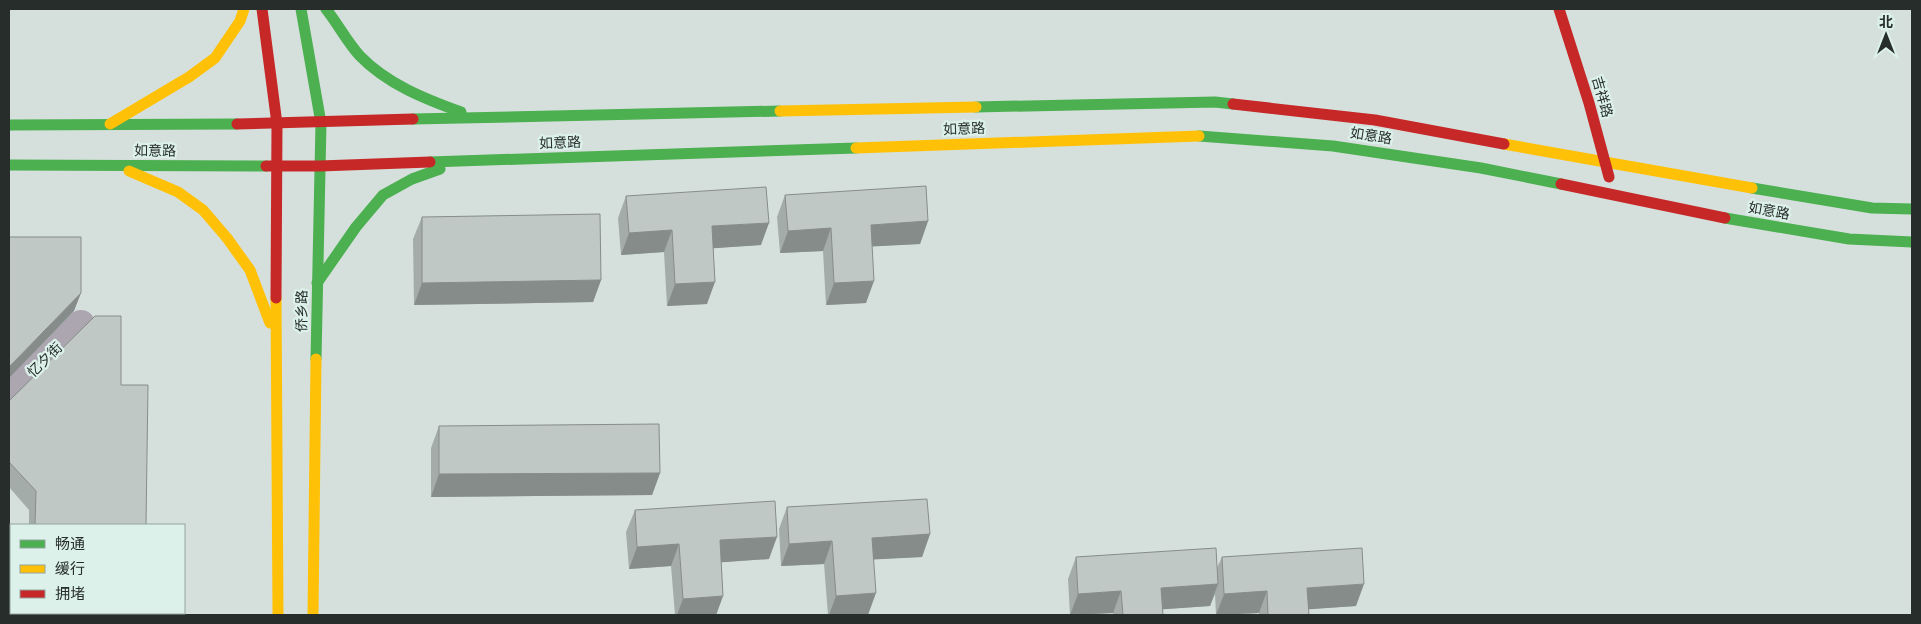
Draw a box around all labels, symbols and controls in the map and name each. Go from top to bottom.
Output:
north arrow [1861,10,1911,60]
text: 北 [1879,14,1893,31]
street label: 吉祥路 [1588,74,1616,120]
street label: 如意路 [943,120,985,138]
street label: 如意路 [1349,124,1393,148]
street label: 如意路 [539,134,581,152]
street label: 如意路 [134,142,176,160]
street label: 如意路 [1747,199,1791,223]
street label: 侨乡路 [293,290,311,332]
street label: 忆夕街 [24,339,66,381]
legend [10,524,185,614]
text: 畅通 [55,535,85,553]
text: 缓行 [55,560,85,578]
text: 拥堵 [55,585,85,603]

